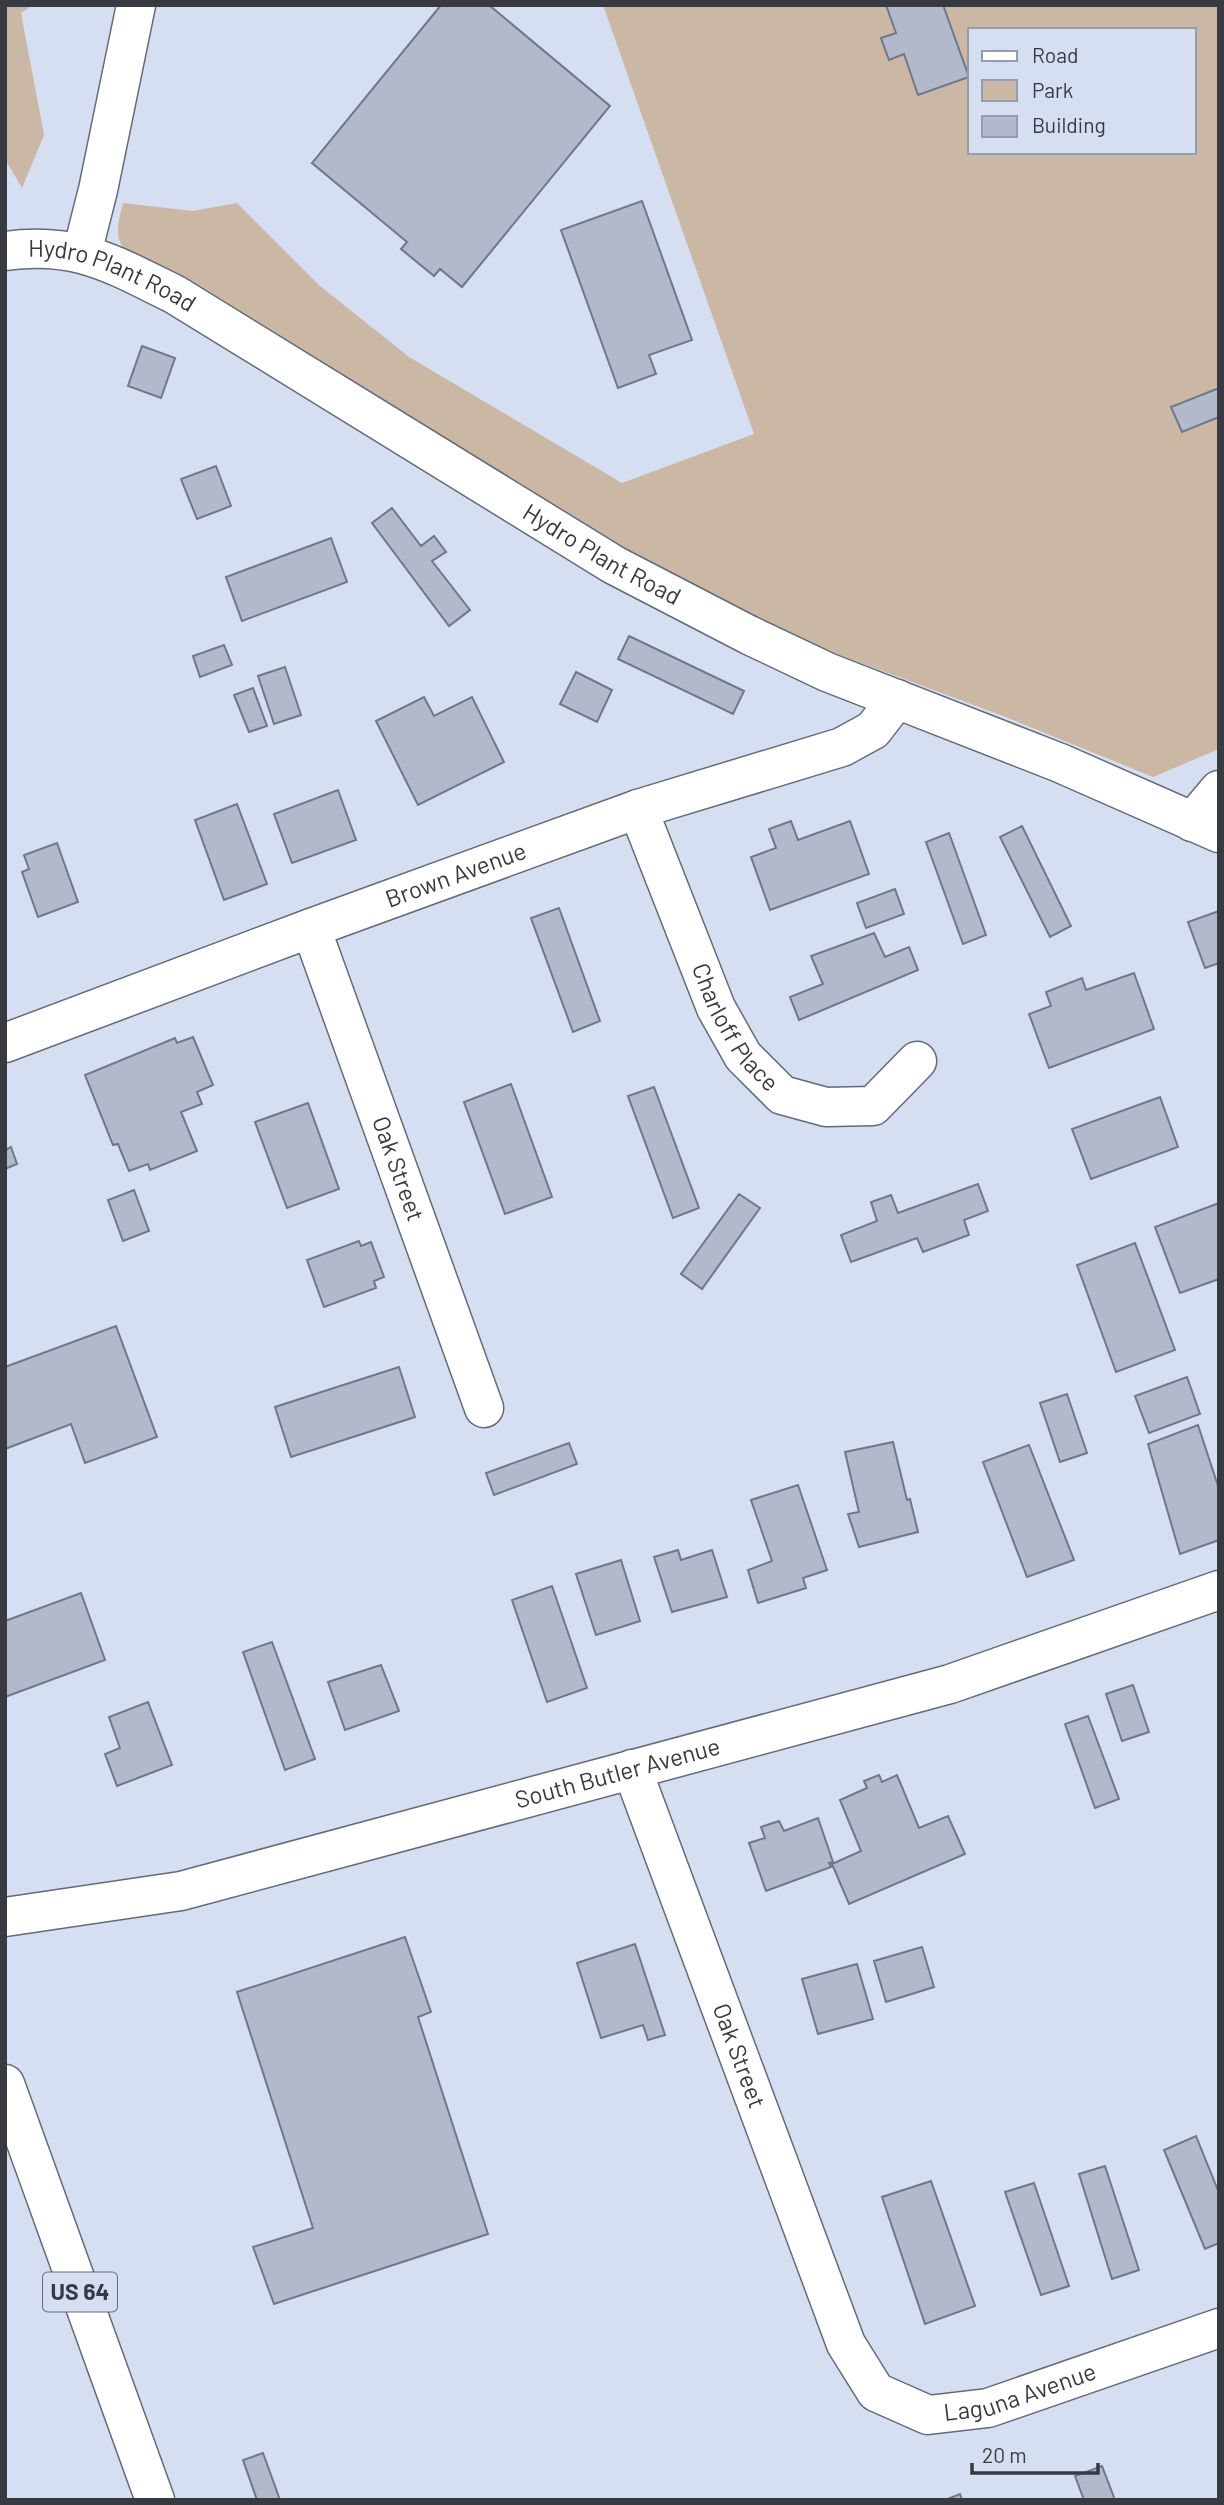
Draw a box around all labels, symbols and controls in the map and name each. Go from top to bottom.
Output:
legend [968,28,1196,154]
text: Road [1032,42,1078,67]
text: Park [1032,77,1073,102]
text: Building [1032,112,1106,137]
street label: Hydro Plant Road [28,233,202,317]
street label: Hydro Plant Road [518,497,686,610]
street label: Brown Avenue [381,835,530,913]
street label: Charloff Place [687,959,786,1096]
street label: Oak Street [367,1112,431,1225]
street label: South Butler Avenue [511,1731,723,1813]
street label: Oak Street [707,1999,773,2112]
road number: US 64 [43,2272,117,2312]
street label: Laguna Avenue [942,2356,1100,2426]
scale bar [972,2432,1098,2476]
text: 20 m [982,2442,1027,2467]

